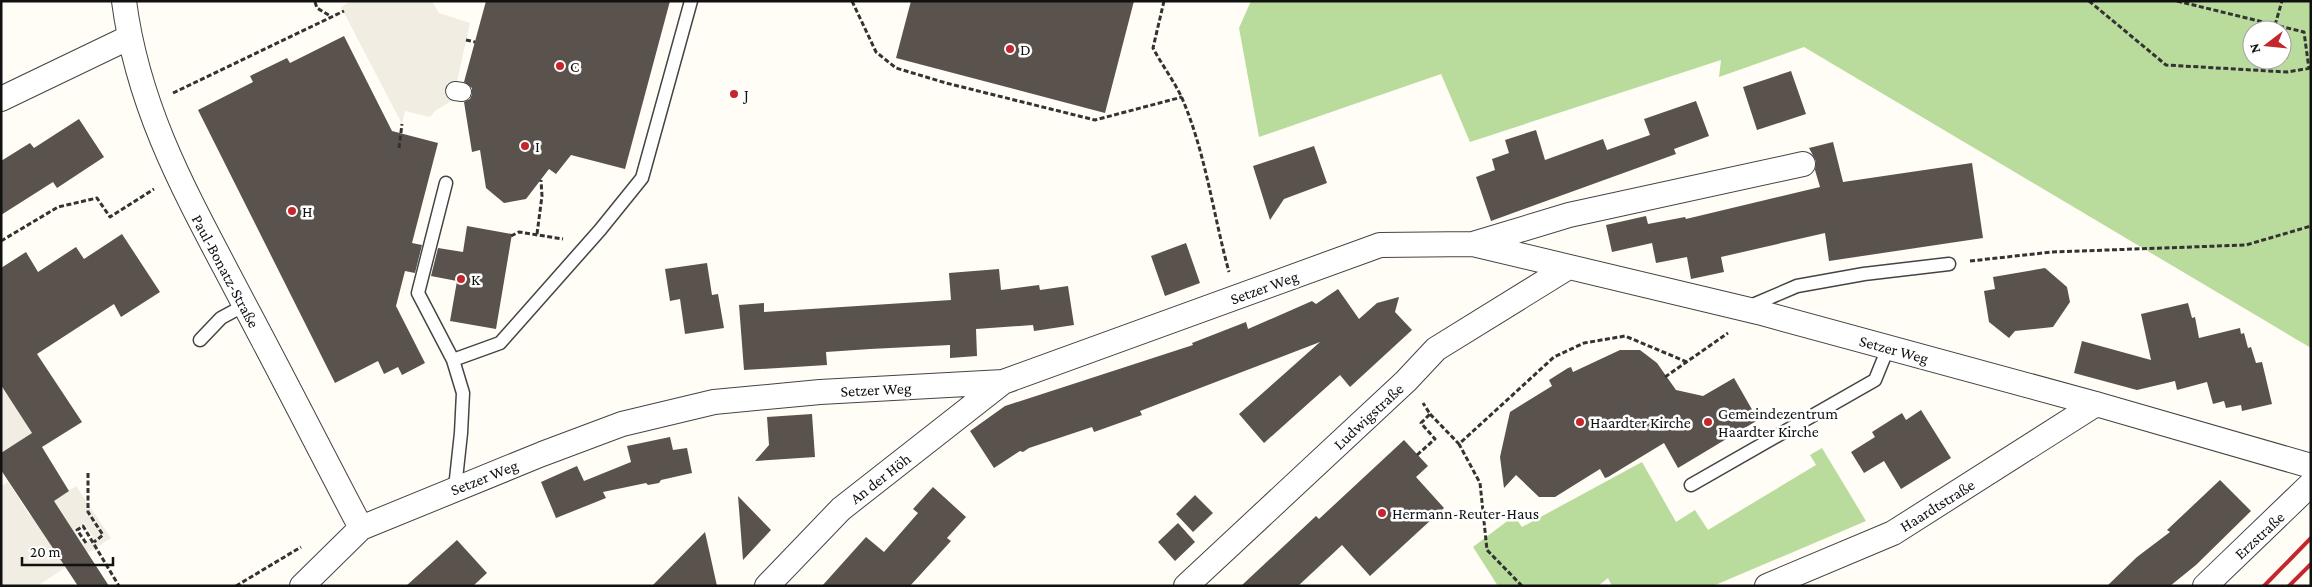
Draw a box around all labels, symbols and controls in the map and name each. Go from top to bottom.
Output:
north arrow [2242,20,2292,70]
place label: D [1020,41,1031,58]
text: N [2245,41,2264,55]
marker: D [1004,43,1016,55]
place label: C [570,58,579,75]
marker: C [554,60,566,72]
place label: J [742,86,749,104]
marker: J [728,88,740,100]
place label: I [535,138,540,155]
marker: I [519,140,531,152]
place label: H [302,203,313,220]
marker: H [286,205,298,217]
street label: Paul-Bonatz-Straße [189,212,263,331]
street label: Setzer Weg [1228,267,1301,309]
place label: K [471,271,481,288]
marker: K [455,273,467,285]
street label: Setzer Weg [1857,332,1931,368]
street label: Setzer Weg [840,379,912,401]
street label: Ludwigstraße [1330,380,1407,454]
place label: Gemeindezentrum Haardter Kirche [1718,405,1838,440]
place label: Haardter Kirche [1590,414,1691,431]
marker: Haardter Kirche [1574,416,1586,428]
marker: Gemeindezentrum Haardter Kirche [1702,416,1714,428]
street label: An der Höh [847,449,914,507]
street label: Setzer Weg [448,456,521,500]
street label: Haardtstraße [1897,476,1978,535]
place label: Hermann-Reuter-Haus [1392,505,1539,522]
marker: Hermann-Reuter-Haus [1376,507,1388,519]
street label: Erzstraße [2231,508,2288,563]
scale bar [22,534,114,566]
text: 20 m [30,544,61,560]

